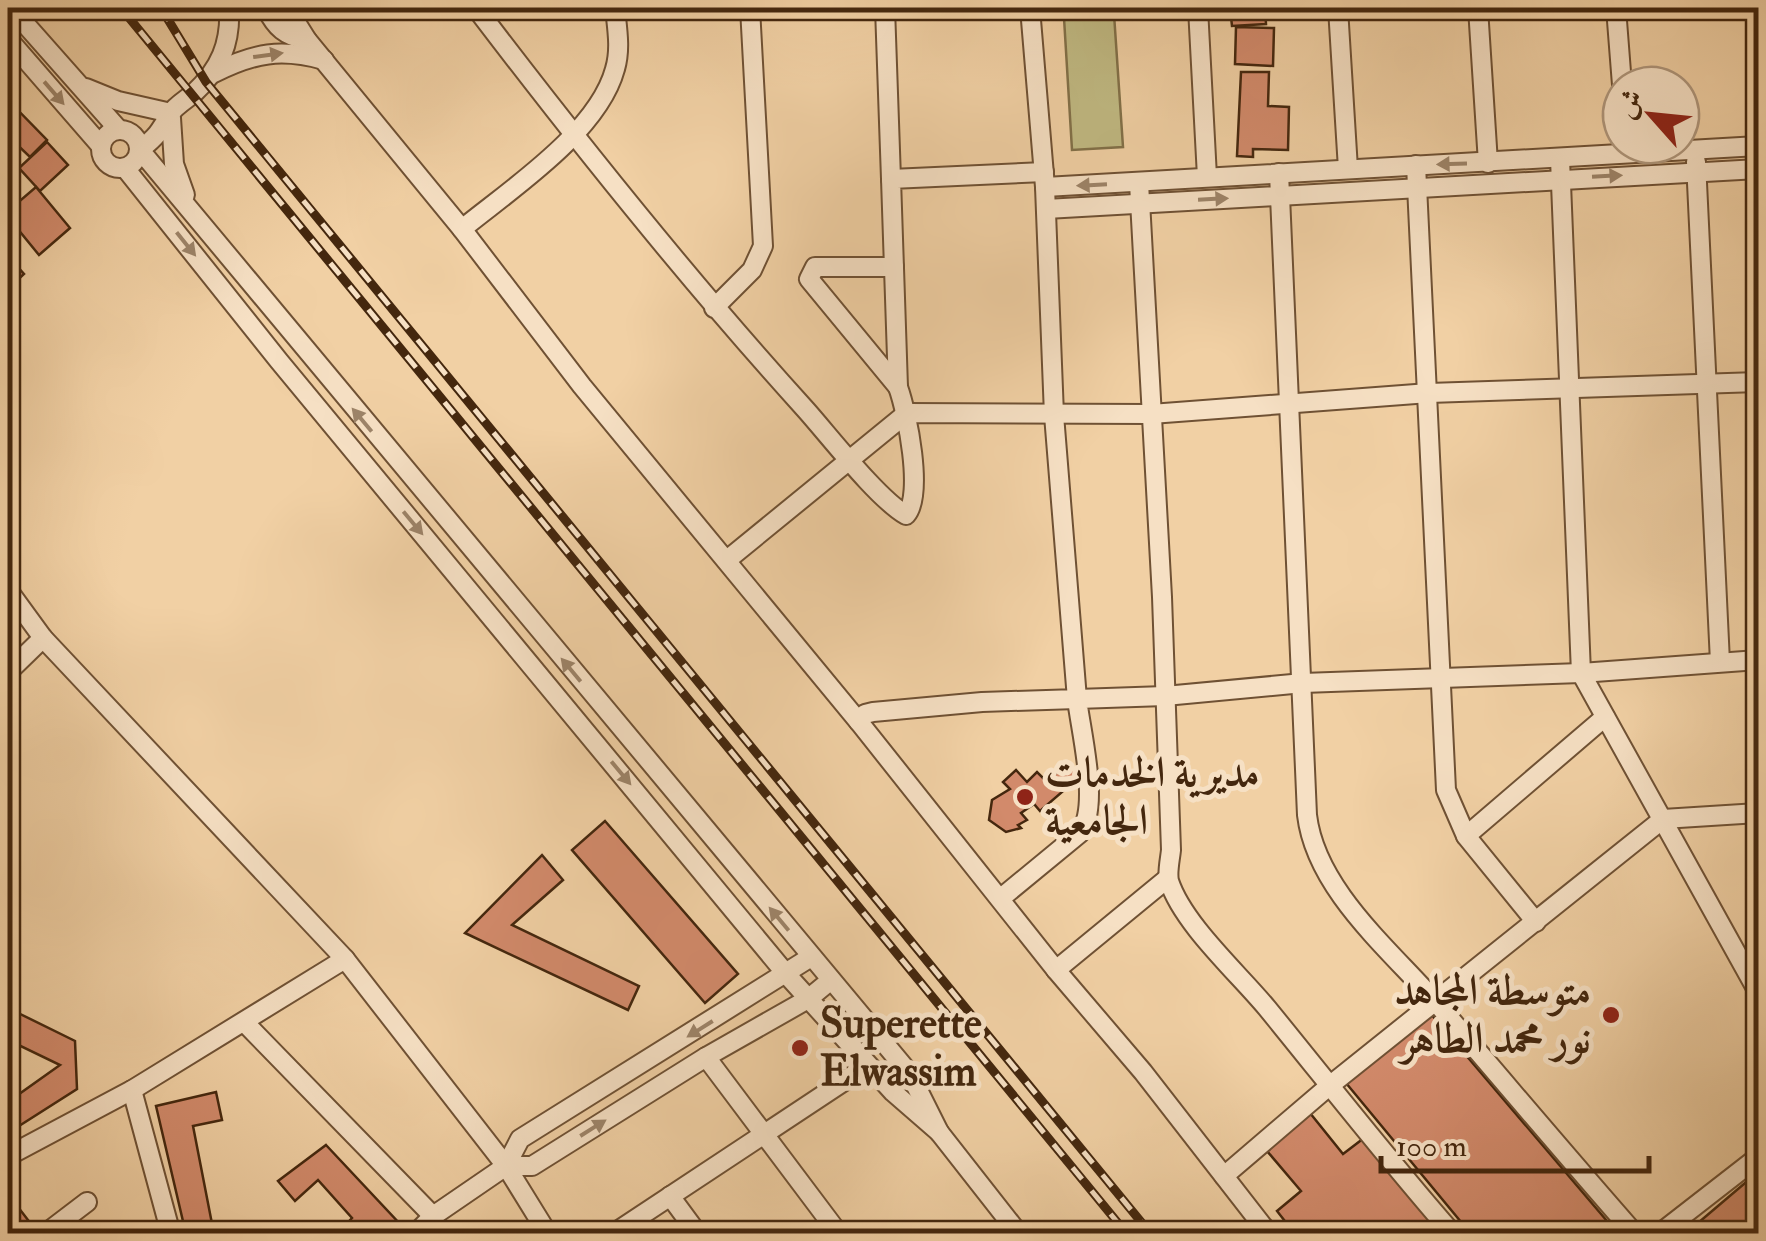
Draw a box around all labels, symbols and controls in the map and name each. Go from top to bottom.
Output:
one-way arrow [252,47,284,63]
north arrow [1601,65,1701,165]
one-way arrow [43,80,65,105]
text: ش [1608,84,1652,125]
one-way arrow [1435,156,1467,172]
one-way arrow [1592,168,1624,184]
one-way arrow [1076,177,1108,193]
one-way arrow [1198,191,1230,207]
one-way arrow [175,232,196,257]
one-way arrow [352,408,373,433]
one-way arrow [402,511,424,536]
one-way arrow [560,657,582,682]
place label: مديرية الخدمات الجامعية [1045,747,1260,847]
one-way arrow [609,761,631,786]
marker: مديرية الخدمات الجامعية [1014,786,1036,808]
one-way arrow [768,907,790,932]
place label: متوسطة المجاهد نور محمد الطاهر [1394,965,1591,1066]
place label: Superette Elwassim [820,998,982,1098]
marker: متوسطة المجاهد نور محمد الطاهر [1600,1004,1622,1026]
one-way arrow [686,1020,714,1037]
marker: Superette Elwassim [789,1037,811,1059]
scale bar [1381,1111,1648,1173]
one-way arrow [579,1120,606,1138]
text: 100 m [1396,1128,1467,1165]

